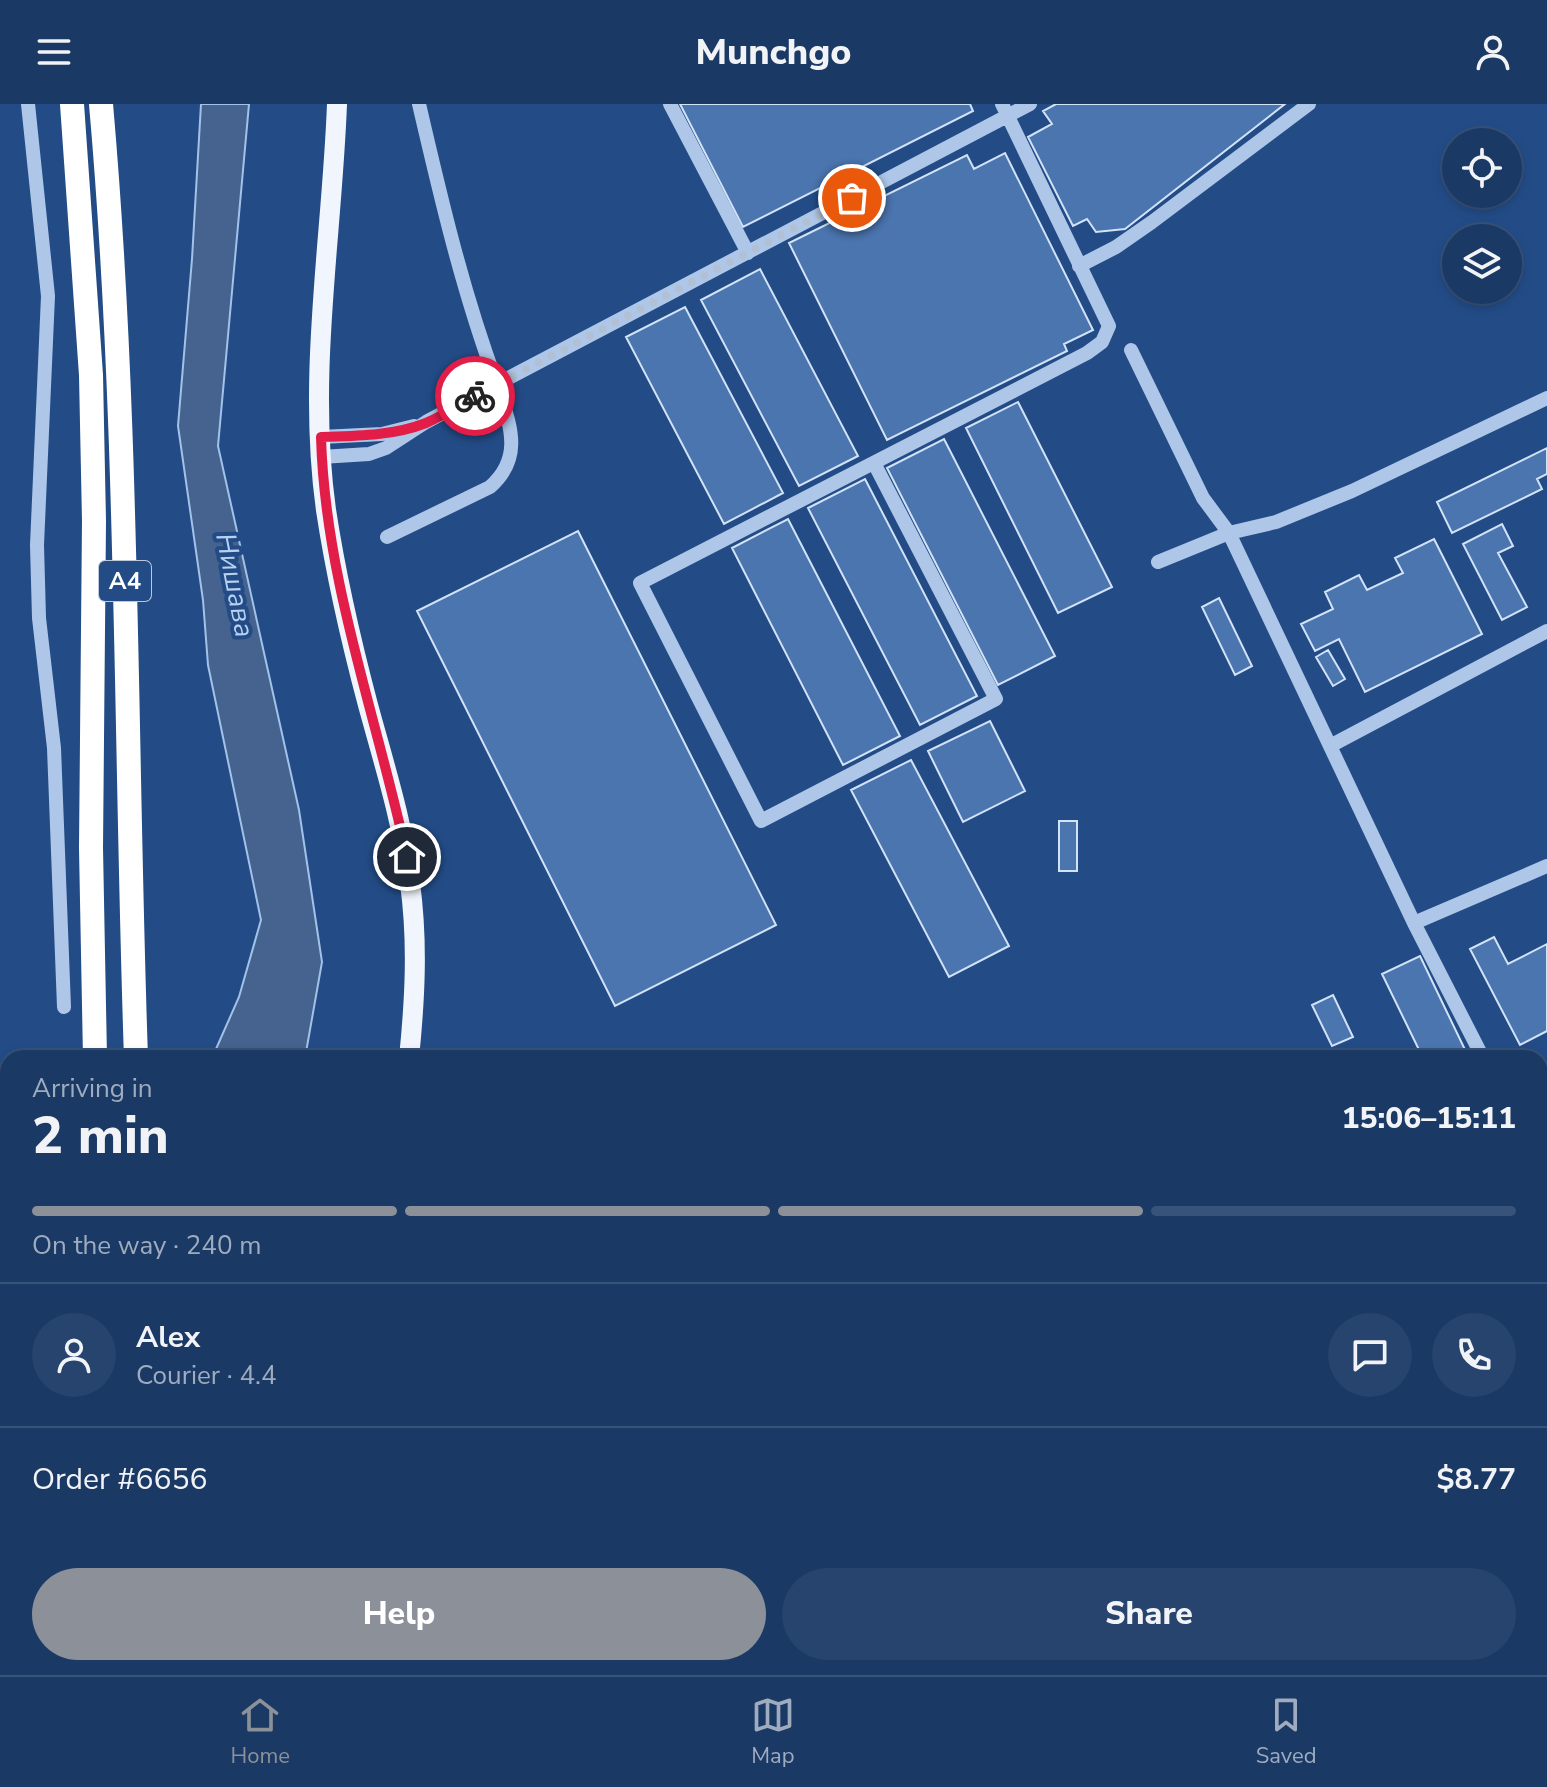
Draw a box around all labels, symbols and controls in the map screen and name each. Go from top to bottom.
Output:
text: Munchgo [695,28,852,77]
icon: menu [32,30,76,74]
icon: person [1471,30,1515,74]
map controls [1442,128,1522,304]
button: locate [1442,128,1522,208]
pin [818,164,886,232]
icon: bag [830,176,874,220]
button: layers [1442,224,1522,304]
courier [435,356,515,436]
icon: bike [453,374,497,418]
water label: Нишава [206,530,264,641]
road number: A4 [99,561,151,601]
pin [373,823,441,891]
icon: home [385,835,429,879]
text: Arriving in [32,1071,153,1106]
text: 15:06–15:11 [1341,1098,1516,1139]
text: 2 min [32,1100,169,1171]
text: On the way · 240 m [32,1228,261,1263]
button: person [32,1313,116,1397]
button: chat [1328,1313,1412,1397]
button: phone [1432,1313,1516,1397]
text: Alex [136,1317,200,1358]
text: Courier · 4.4 [136,1358,277,1393]
text: Order #6656 [32,1459,207,1500]
text: $8.77 [1437,1459,1516,1500]
button: Help [32,1568,766,1660]
button: Share [782,1568,1516,1660]
tab: Home [230,1693,290,1771]
tab: Map [751,1693,795,1771]
tab: Saved [1256,1693,1317,1771]

